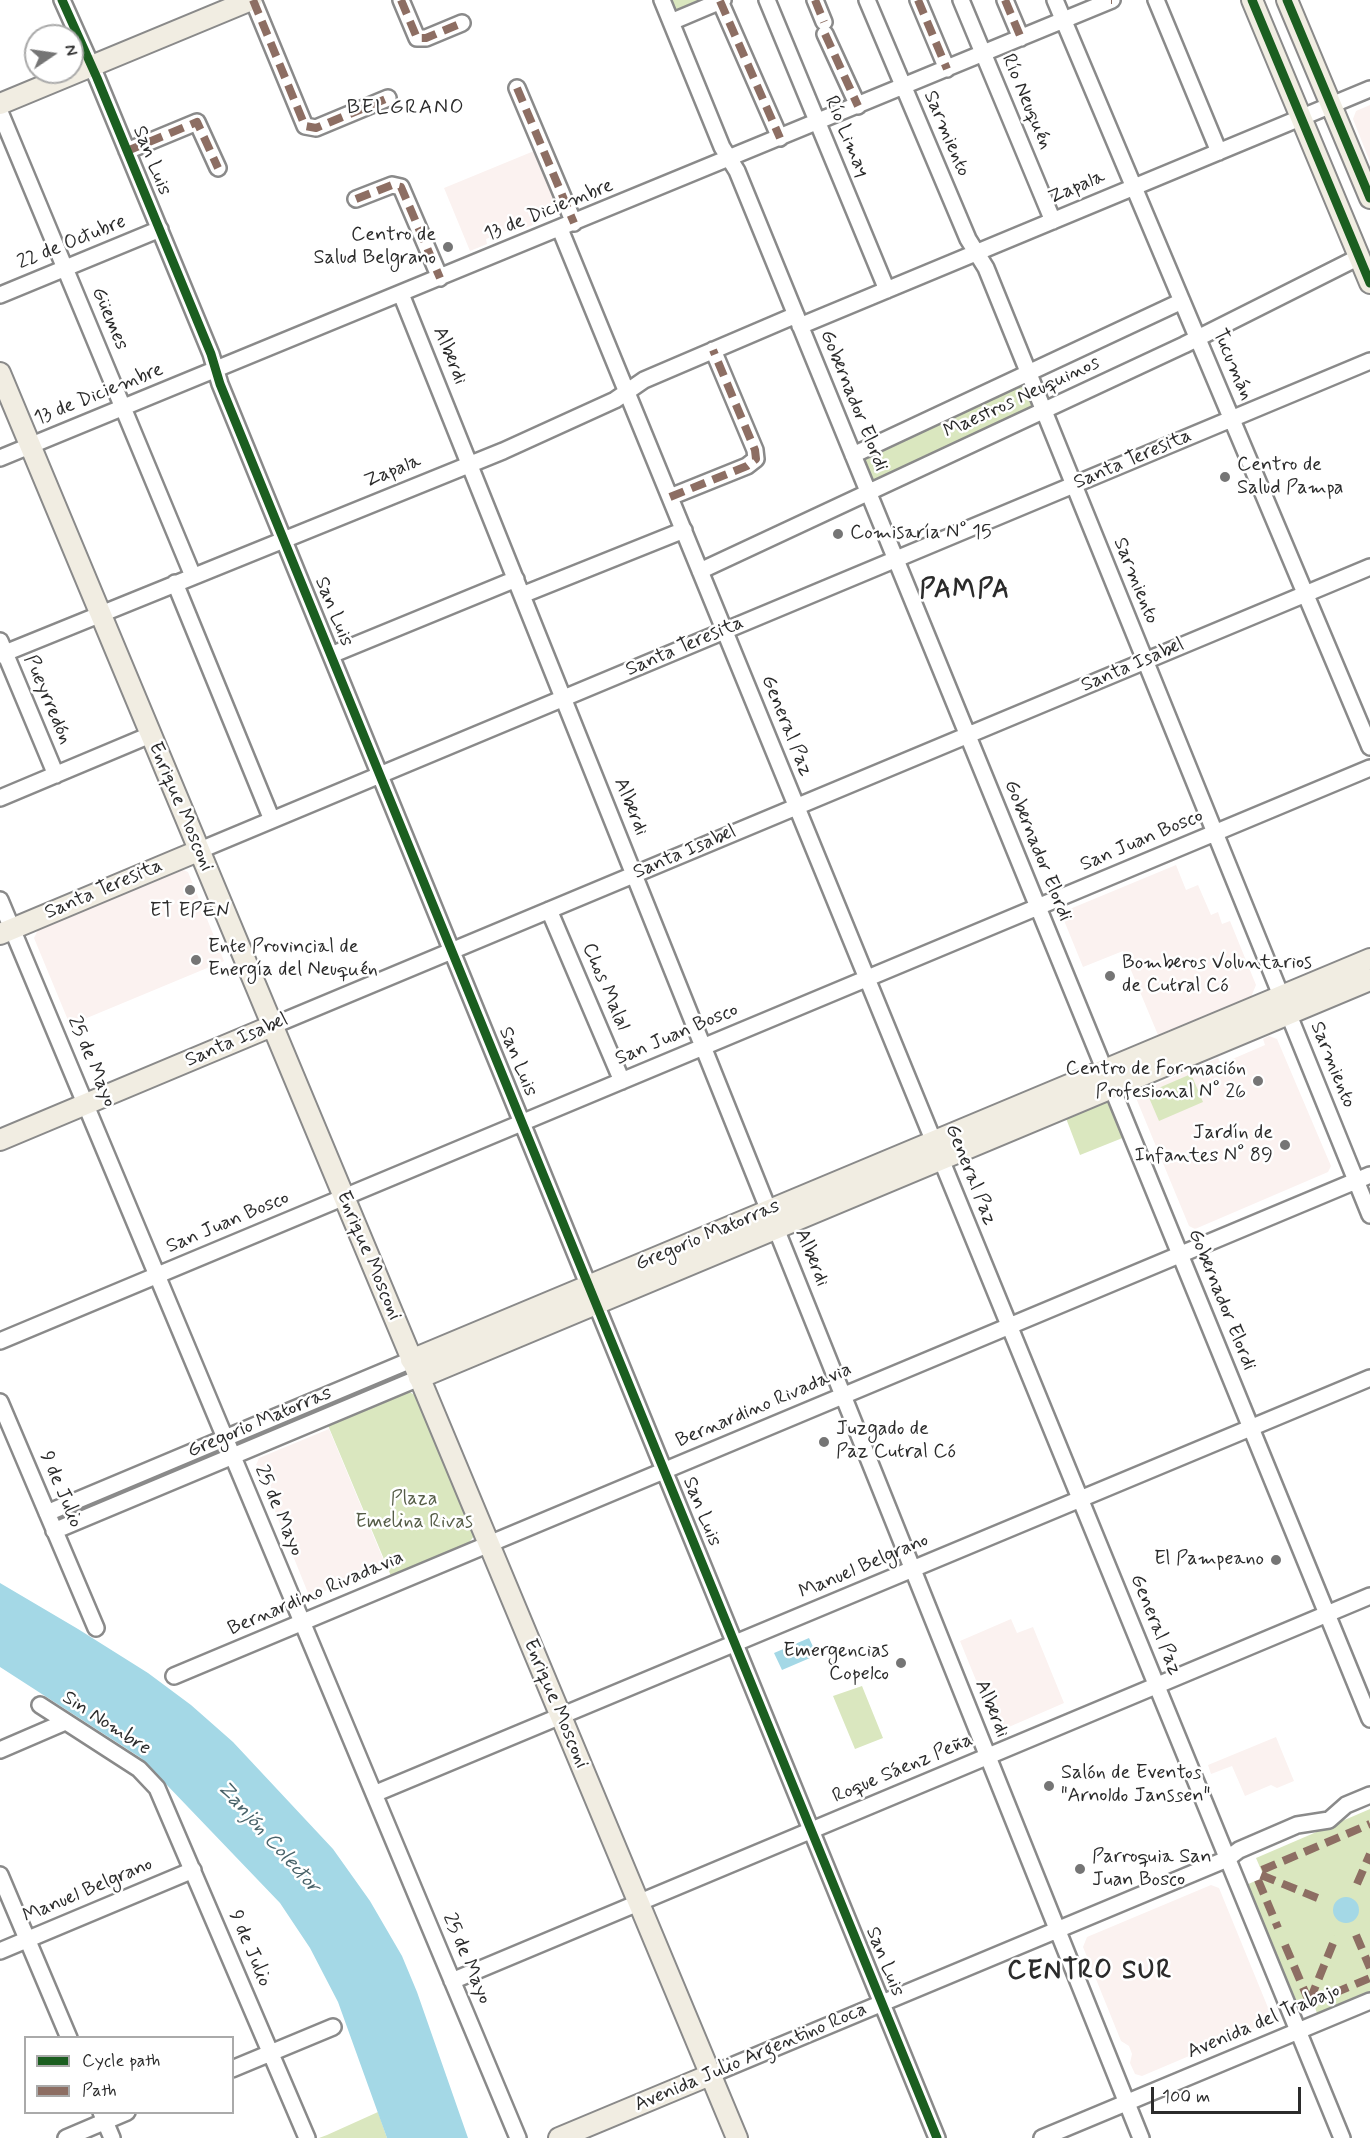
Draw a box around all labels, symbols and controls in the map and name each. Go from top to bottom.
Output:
north arrow [24,24,84,84]
text: N [59,43,82,58]
street label: Río Neuquén [995,51,1057,153]
street label: Sarmiento [917,87,975,181]
street label: Río Limay [818,93,874,181]
district label: BELGRANO [348,96,464,122]
street label: San Luis [126,123,176,199]
street label: Zapala [1045,165,1109,211]
street label: 13 de Diciembre [481,174,617,248]
street label: 22 de Octubre [14,210,130,276]
place label: Centro de Salud Belgrano [313,224,436,271]
marker: Centro de Salud Belgrano [441,240,455,254]
street label: Güemes [85,284,133,354]
street label: Alberdi [427,324,471,388]
street label: Tucumán [1206,326,1258,404]
street label: Gobernador Elordi [814,327,892,475]
street label: Maestros Neuquinos [940,351,1104,445]
street label: 13 de Diciembre [31,358,167,432]
street label: Santa Teresita [1070,424,1196,496]
street label: Zapala [361,450,425,494]
place label: Centro de Salud Pampa [1237,454,1344,501]
marker: Centro de Salud Pampa [1218,470,1232,484]
place label: Comisaría N° 15 [850,522,992,546]
marker: Comisaría N° 15 [831,527,845,541]
street label: Sarmiento [1107,534,1163,628]
street label: San Luis [308,574,358,650]
district label: PAMPA [919,576,1011,608]
street label: Santa Teresita [622,611,748,683]
street label: Santa Isabel [1078,634,1188,698]
street label: Pueyrredón [17,652,77,748]
street label: General Paz [755,672,817,780]
street label: Enrique Mosconi [142,739,218,875]
street label: Alberdi [608,775,652,839]
street label: Gobernador Elordi [998,777,1076,925]
street label: San Juan Bosco [1077,804,1207,878]
street label: Santa Isabel [630,821,740,885]
street label: Santa Teresita [41,854,167,926]
marker: ET EPEN [183,883,197,897]
place label: ET EPEN [150,900,230,924]
place label: Ente Provincial de Energía del Neuquén [208,936,378,983]
street label: Chos Malal [576,940,634,1034]
place label: Bomberos Voluntarios de Cutral Có [1122,952,1312,999]
marker: Ente Provincial de Energía del Neuquén [189,953,203,967]
marker: Bomberos Voluntarios de Cutral Có [1103,969,1117,983]
street label: San Juan Bosco [612,998,742,1072]
street label: Santa Isabel [182,1009,292,1073]
street label: 25 de Mayo [61,1013,121,1111]
street label: Sarmiento [1304,1018,1360,1112]
street label: San Luis [492,1024,542,1100]
place label: Centro de Formación Profesional N° 26 [1065,1058,1246,1105]
marker: Centro de Formación Profesional N° 26 [1251,1074,1265,1088]
street label: General Paz [939,1121,1001,1229]
place label: Jardín de Infantes N° 89 [1135,1122,1273,1169]
marker: Jardín de Infantes N° 89 [1278,1138,1292,1152]
street label: San Juan Bosco [163,1186,293,1260]
street label: Enrique Mosconi [330,1188,406,1324]
street label: Gregorio Matorras [632,1195,784,1277]
street label: Alberdi [789,1226,833,1290]
street label: Gobernador Elordi [1182,1226,1260,1374]
street label: Bernardino Rivadavia [673,1358,855,1454]
street label: Gregorio Matorras [184,1382,336,1464]
place label: Juzgado de Paz Cutral Có [836,1418,956,1465]
marker: Juzgado de Paz Cutral Có [817,1435,831,1449]
street label: 9 de Julio [33,1448,87,1532]
street label: 25 de Mayo [248,1462,308,1560]
street label: San Luis [676,1474,726,1550]
park label: Plaza Emelina Rivas [355,1488,473,1535]
street label: Manuel Belgrano [796,1529,932,1605]
street label: Bernardino Rivadavia [225,1546,407,1642]
place label: El Pampeano [1154,1548,1264,1572]
marker: El Pampeano [1269,1553,1283,1567]
street label: General Paz [1124,1571,1186,1679]
street label: Enrique Mosconi [517,1636,593,1772]
place label: Emergencias Copelco [783,1640,889,1687]
marker: Emergencias Copelco [894,1656,908,1670]
street label: Alberdi [969,1677,1013,1741]
street label: Sin Nombre [57,1686,155,1762]
street label: Roque Sáenz Peña [829,1729,977,1809]
place label: Salón de Eventos "Arnoldo Janssen" [1061,1762,1210,1809]
water label: Zanjón Colector [211,1777,325,1899]
marker: Salón de Eventos "Arnoldo Janssen" [1042,1779,1056,1793]
place label: Parroquia San Juan Bosco [1092,1846,1212,1893]
street label: Manuel Belgrano [20,1853,156,1929]
marker: Parroquia San Juan Bosco [1073,1862,1087,1876]
street label: 9 de Julio [222,1907,276,1991]
street label: 25 de Mayo [436,1910,496,2008]
street label: San Luis [859,1924,909,2000]
district label: CENTRO SUR [1006,1957,1174,1989]
street label: Avenida del Trabajo [1184,1979,1344,2065]
street label: Avenida Julio Argentino Roca [631,1998,871,2118]
legend [24,2036,234,2114]
text: Cycle path [82,2049,160,2073]
scale bar [1154,2075,1304,2113]
text: Path [82,2079,117,2103]
text: 100 m [1162,2085,1210,2109]

